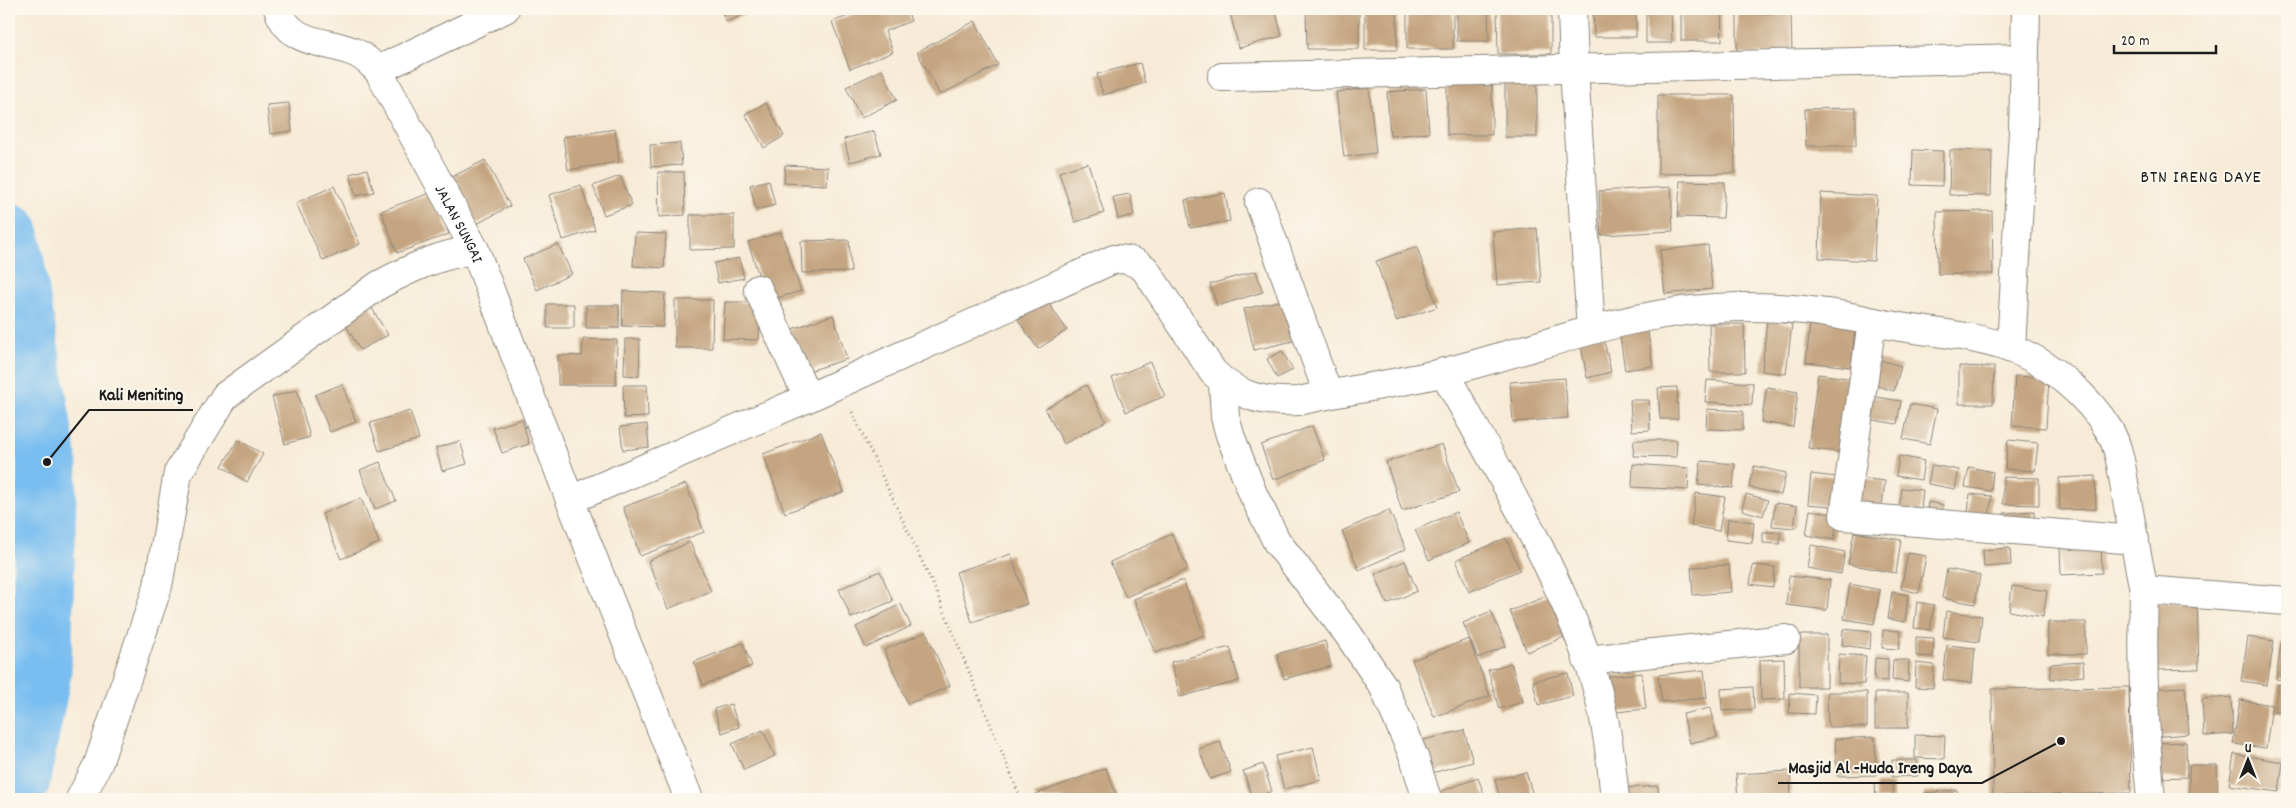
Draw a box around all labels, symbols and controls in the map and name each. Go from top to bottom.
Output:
scale bar [2114,22,2216,54]
text: 20 m [2121,31,2149,53]
district label: BTN IRENG DAYE [2140,166,2262,191]
street label: JALAN SUNGAI [428,181,488,267]
callout: Kali Meniting [89,377,193,410]
text: Kali Meniting [99,384,183,409]
north arrow [2224,736,2274,786]
text: U [2245,739,2252,759]
callout: Masjid Al -Huda Ireng Daya [1778,750,1982,783]
text: Masjid Al -Huda Ireng Daya [1788,757,1972,782]

